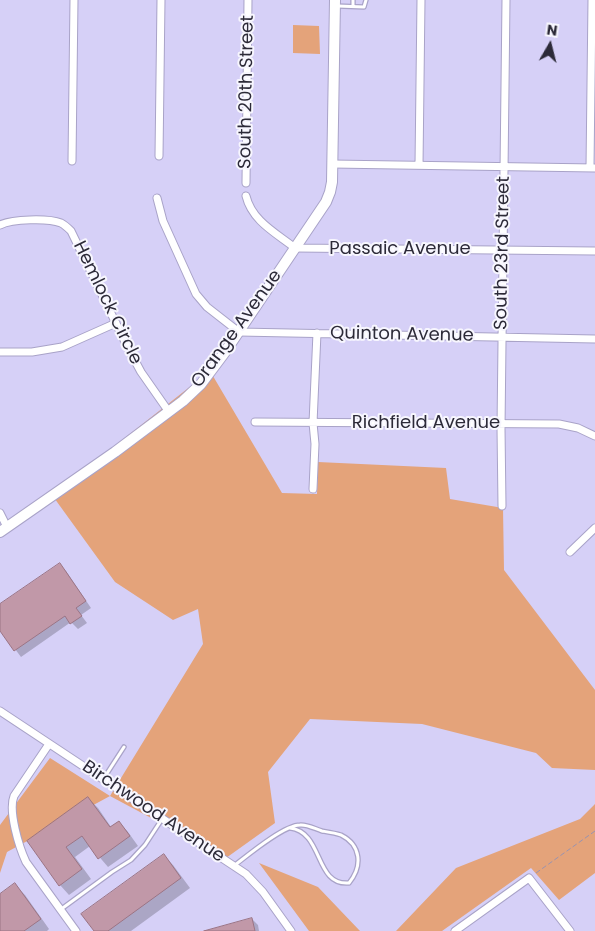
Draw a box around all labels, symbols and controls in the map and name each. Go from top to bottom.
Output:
street label: South 20th Street [235,15,259,169]
north arrow [525,20,575,70]
text: N [545,20,559,41]
street label: South 23rd Street [491,176,515,330]
street label: Hemlock Circle [68,238,146,368]
street label: Passaic Avenue [329,238,471,260]
street label: Orange Avenue [187,266,287,392]
street label: Quinton Avenue [330,323,474,347]
street label: Richfield Avenue [352,412,500,434]
street label: Birchwood Avenue [78,756,228,868]

